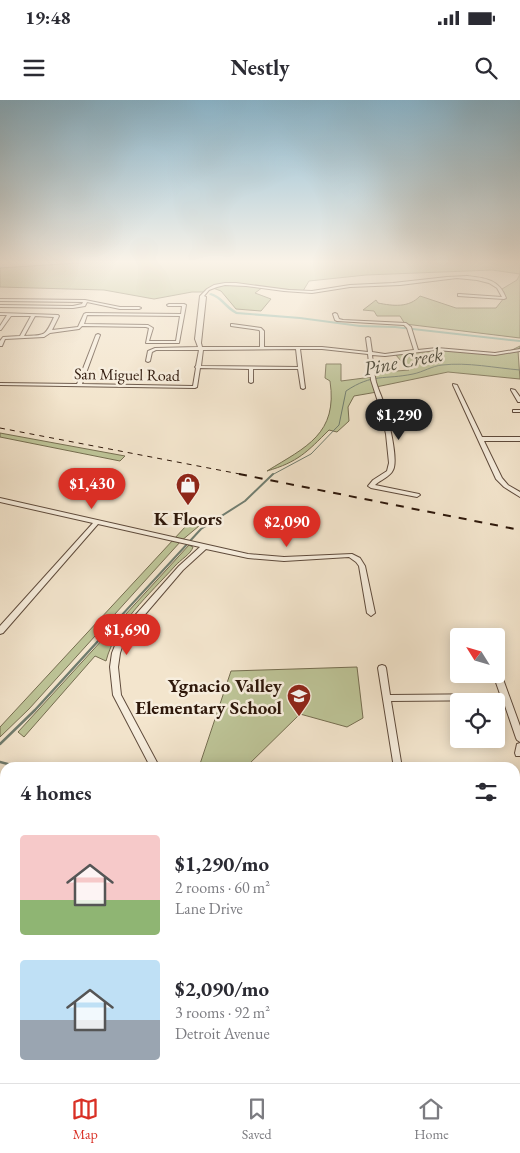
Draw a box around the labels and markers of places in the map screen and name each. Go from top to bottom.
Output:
pin: $1,290 [358,398,440,441]
pin: $1,430 [51,468,133,510]
shop icon: K Floors [175,472,201,506]
place label: K Floors [154,506,222,531]
pin: $2,090 [246,506,328,548]
pin: $1,690 [86,614,168,656]
place label: Ygnacio Valley Elementary School [135,673,283,720]
school or university icon: Ygnacio Valley Elementary School [286,683,312,717]

